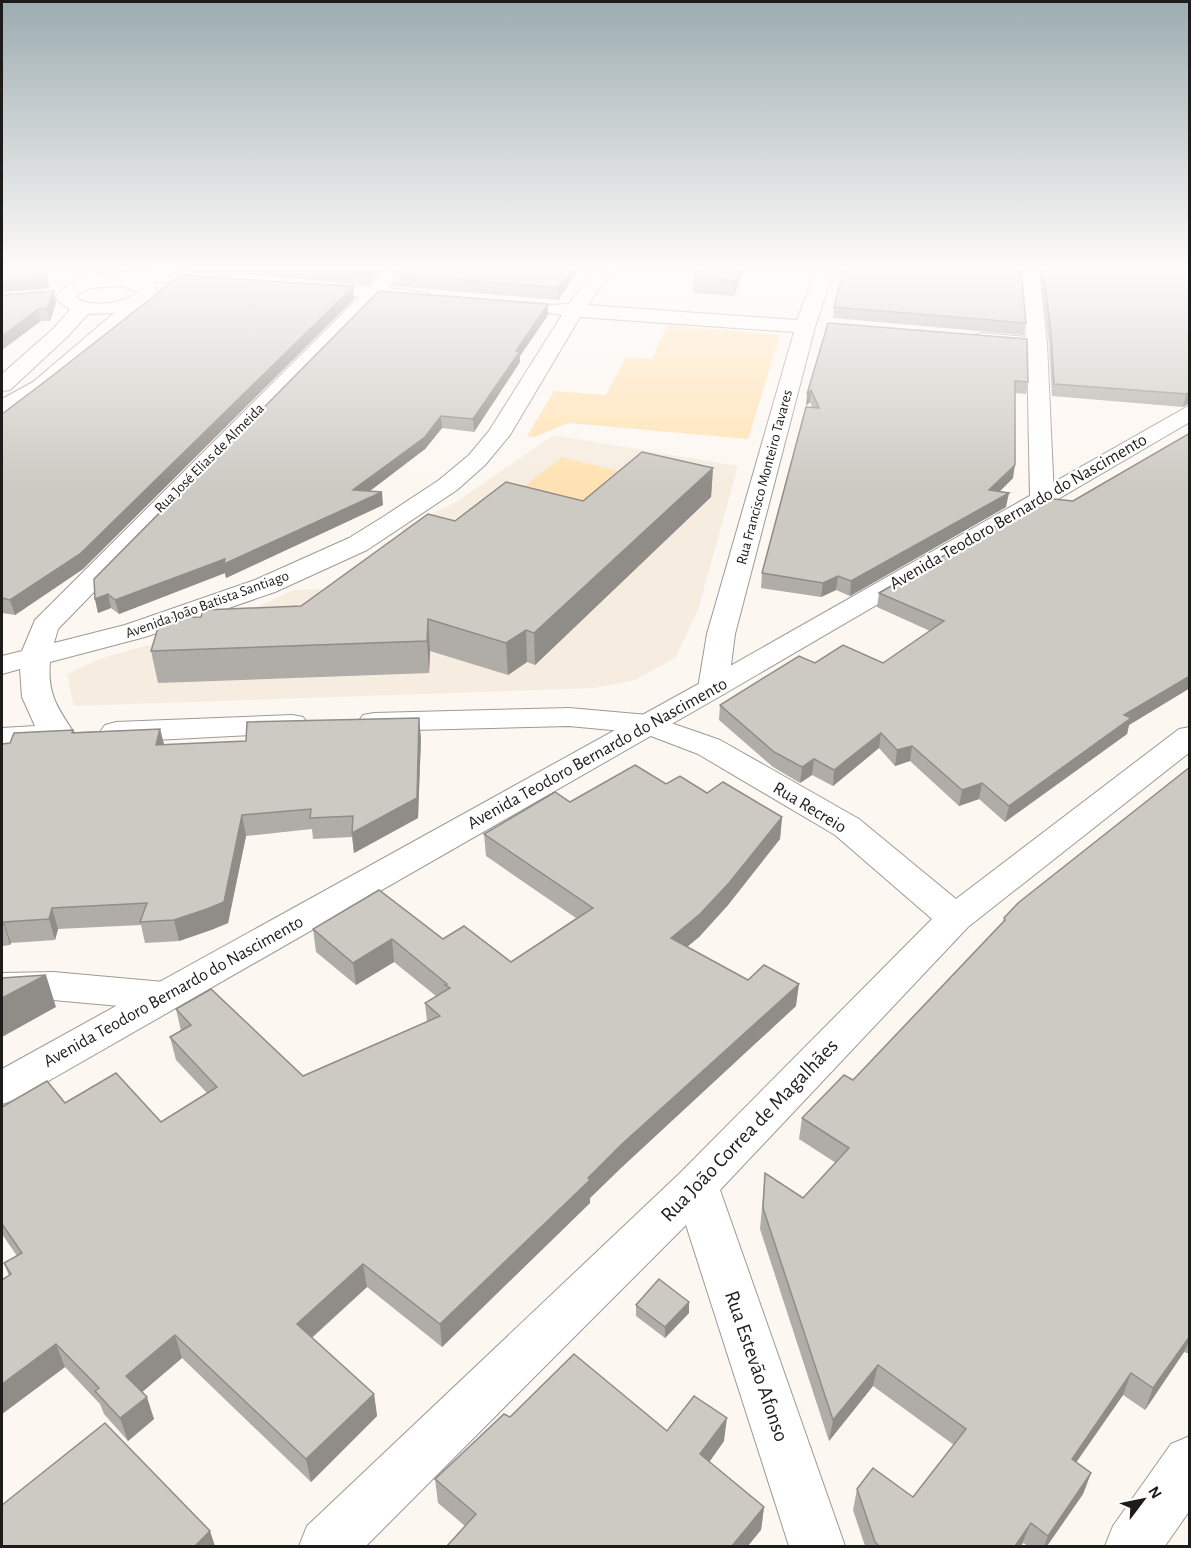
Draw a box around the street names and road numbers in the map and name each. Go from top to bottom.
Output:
street label: Rua Francisco Monteiro Tavares [734,388,795,566]
street label: Rua José Elias de Almeida [152,401,267,516]
street label: Avenida Teodoro Bernardo do Nascimento [887,431,1150,593]
street label: Avenida João Batista Santiago [123,568,291,641]
street label: Avenida Teodoro Bernardo do Nascimento [465,675,731,833]
street label: Rua Recreio [770,779,849,837]
street label: Avenida Teodoro Bernardo do Nascimento [41,913,307,1071]
street label: Rua João Correa de Magalhães [657,1035,842,1226]
street label: Rua Estevão Afonso [721,1288,792,1444]

